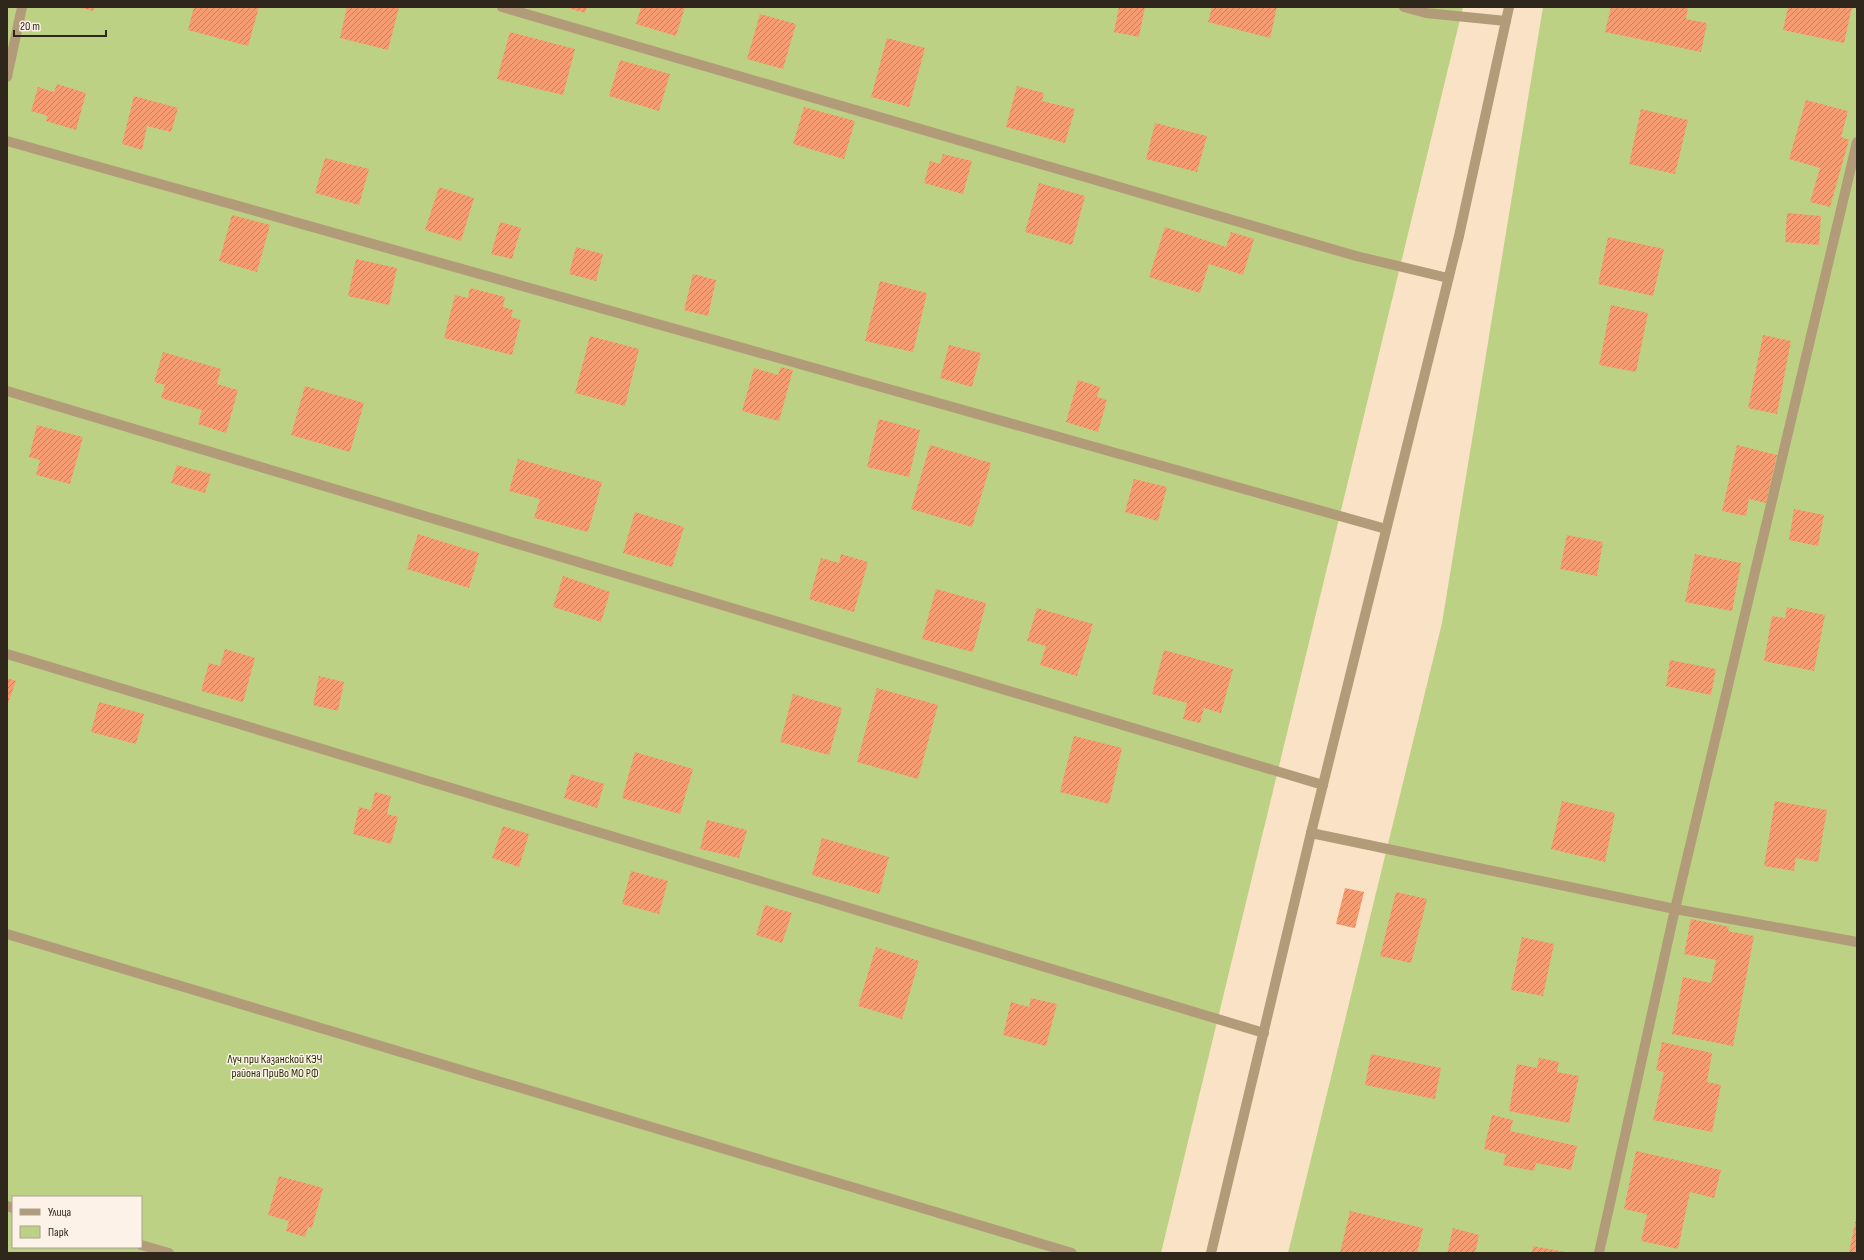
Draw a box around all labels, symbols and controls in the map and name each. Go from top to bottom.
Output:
scale bar [14,12,106,38]
text: 20 m [20,19,40,34]
park label: Луч при Казанской КЭЧ района ПриВо МО РФ [227,1052,323,1081]
legend [12,1196,142,1248]
text: Улица [48,1205,72,1220]
text: Парк [48,1225,69,1240]

